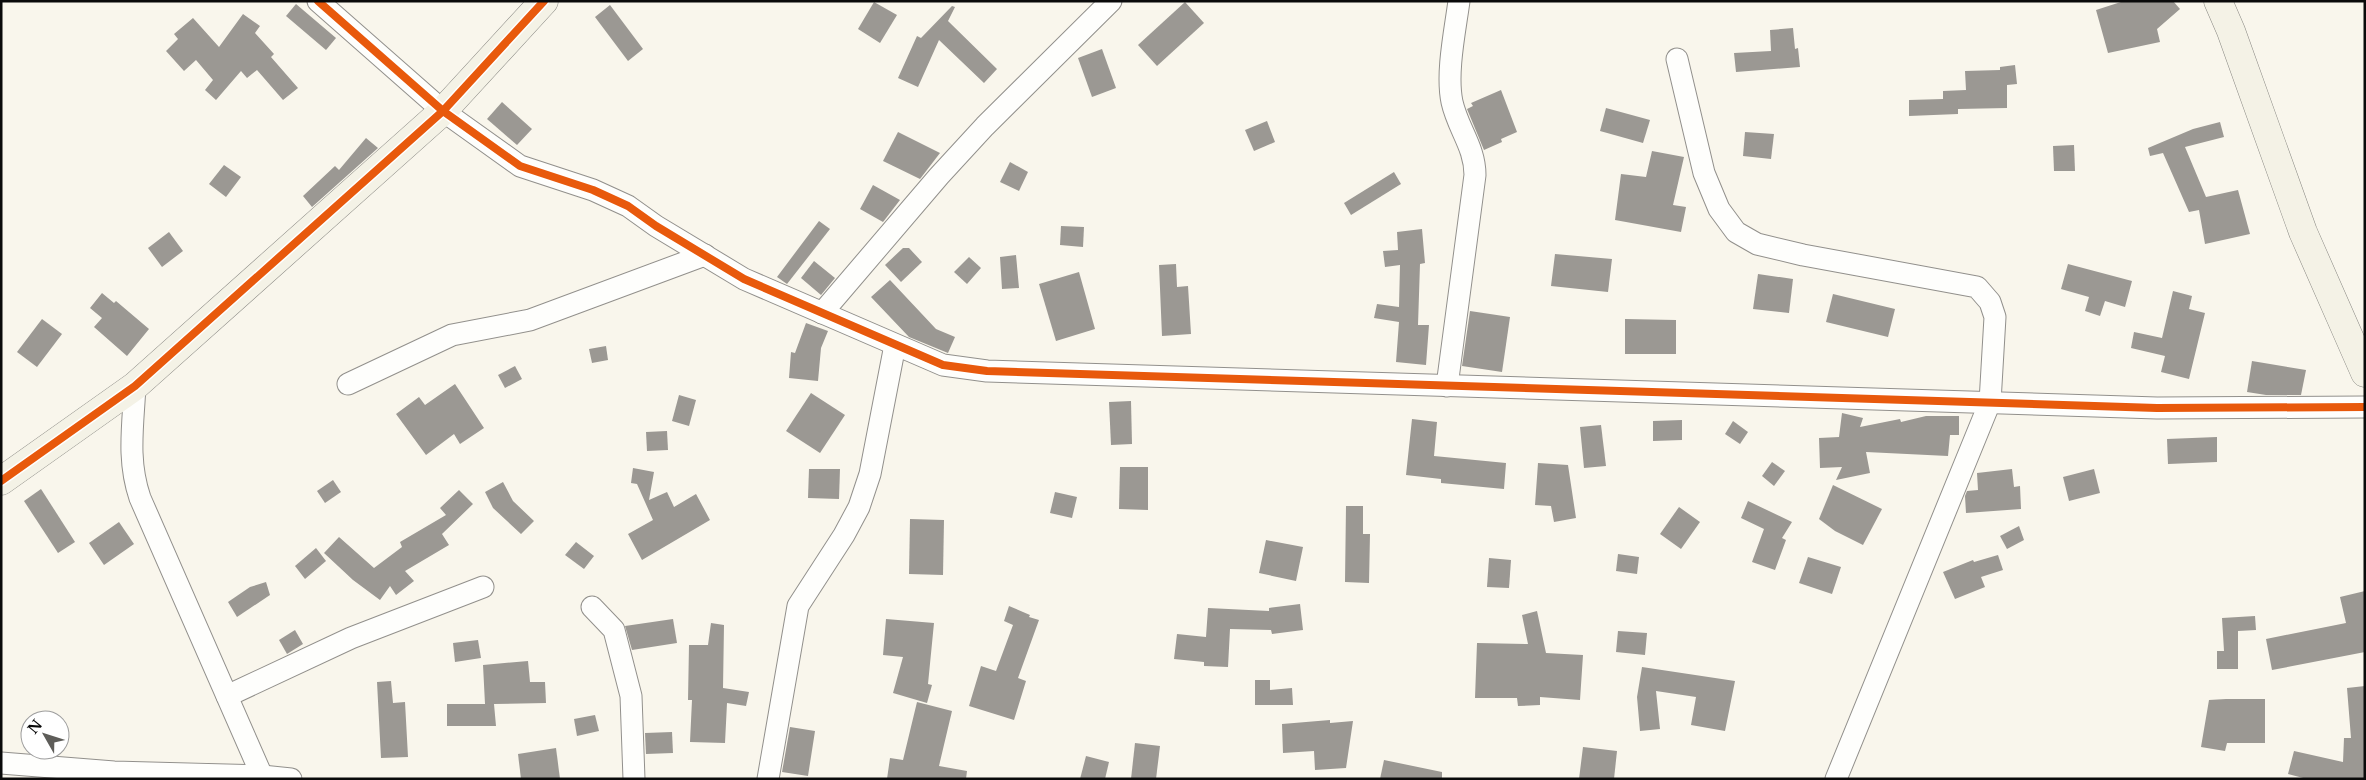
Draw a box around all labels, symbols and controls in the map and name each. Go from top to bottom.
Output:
north arrow [20,710,70,760]
text: N [24,716,46,738]

